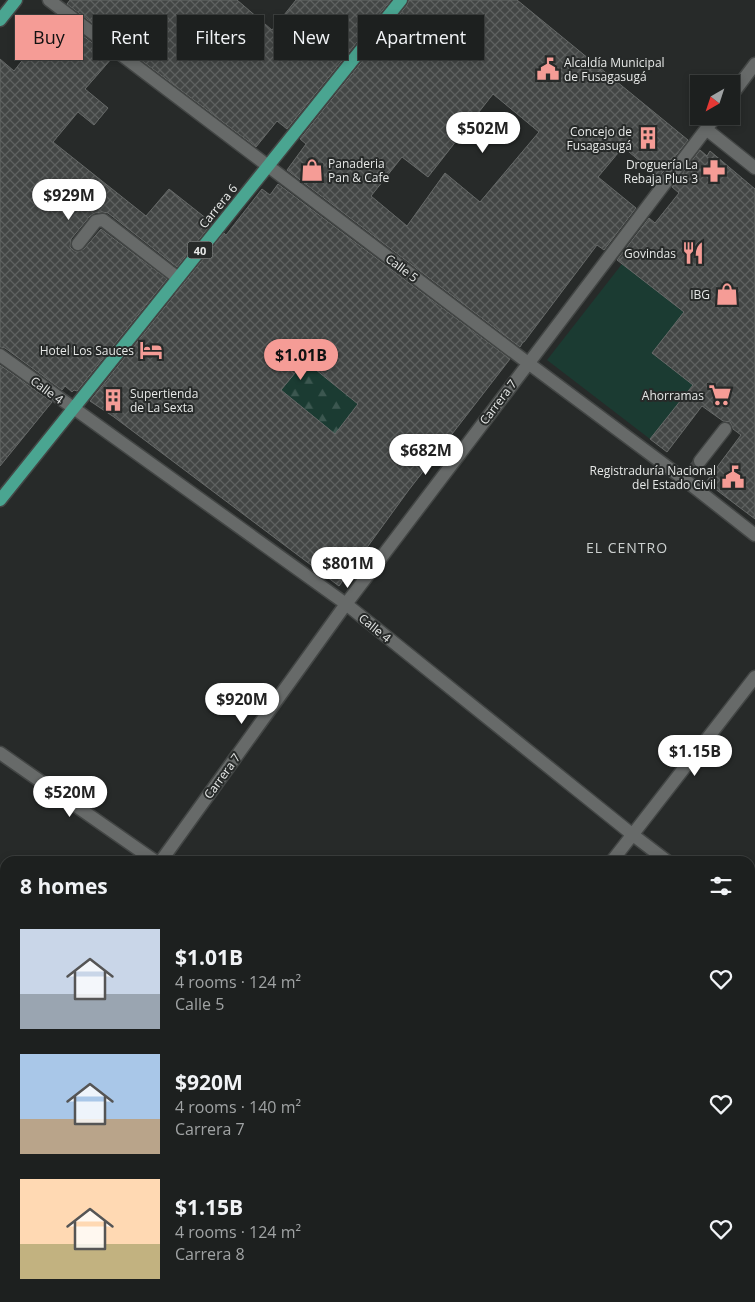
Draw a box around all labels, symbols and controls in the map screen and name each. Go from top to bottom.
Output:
chip: Buy [15,15,83,60]
chip: Rent [93,15,167,60]
chip: Filters [177,15,264,60]
chip: New [274,15,348,60]
chip: Apartment [358,15,484,60]
place label: Alcaldía Municipal de Fusagasugá [564,54,665,85]
public building icon: Alcaldía Municipal de Fusagasugá [535,56,561,82]
north arrow [690,75,740,125]
map controls [690,75,740,125]
pin: $502M [448,112,518,154]
text: $502M [457,117,509,139]
place label: Concejo de Fusagasugá [567,123,632,154]
building icon: Concejo de Fusagasugá [635,125,661,151]
place label: Panaderia Pan & Cafe [328,155,389,186]
place label: Droguería La Rebaja Plus 3 [624,156,698,187]
shop icon: Panaderia Pan & Cafe [299,157,325,183]
pharmacy icon: Droguería La Rebaja Plus 3 [701,158,727,184]
pin: $929M [34,178,104,221]
street label: Carrera 6 [195,180,241,232]
text: $929M [43,184,95,206]
restaurant icon: Govindas [680,240,706,266]
road number: 40 [188,242,212,258]
place label: Govindas [624,245,676,262]
street label: Calle 5 [382,250,422,286]
shop icon: IBG [714,281,740,307]
place label: IBG [690,286,710,303]
hotel icon: Hotel Los Sauces [138,337,164,363]
pin: $1.01B [260,338,342,381]
place label: Hotel Los Sauces [40,342,134,359]
text: $1.01B [275,344,327,366]
street label: Calle 4 [27,372,67,408]
street label: Carrera 7 [475,376,521,428]
supermarket icon: Ahorramas [707,382,733,408]
place label: Supertienda de La Sexta [130,385,198,416]
building icon: Supertienda de La Sexta [100,387,126,413]
place label: Ahorramas [642,387,704,404]
pin: $682M [391,434,461,476]
text: $682M [400,439,452,461]
place label: Registraduría Nacional del Estado Civil [590,462,716,493]
public building icon: Registraduría Nacional del Estado Civil [720,464,746,490]
district label: EL CENTRO [586,538,668,557]
pin: $801M [313,546,383,589]
text: $801M [322,552,374,574]
street label: Calle 4 [355,610,395,646]
pin: $920M [207,682,277,725]
text: $920M [216,688,268,710]
pin: $1.15B [654,734,736,777]
text: $1.15B [669,740,721,762]
street label: Carrera 7 [200,750,244,802]
pin: $520M [35,776,105,818]
text: $520M [44,781,96,803]
text: 8 homes [20,872,108,900]
icon: filters [707,872,735,900]
text: $1.01B [175,943,243,971]
icon: home [60,949,120,1009]
icon: heart [707,965,735,993]
text: 4 rooms · 124 m² [175,971,301,993]
text: Calle 5 [175,993,224,1015]
text: $920M [175,1068,243,1096]
icon: home [60,1074,120,1134]
icon: heart [707,1090,735,1118]
text: 4 rooms · 140 m² [175,1096,301,1118]
text: Carrera 7 [175,1118,245,1140]
text: $1.15B [175,1193,243,1221]
icon: home [60,1199,120,1259]
icon: heart [707,1215,735,1243]
text: 4 rooms · 124 m² [175,1221,301,1243]
text: Carrera 8 [175,1243,245,1265]

